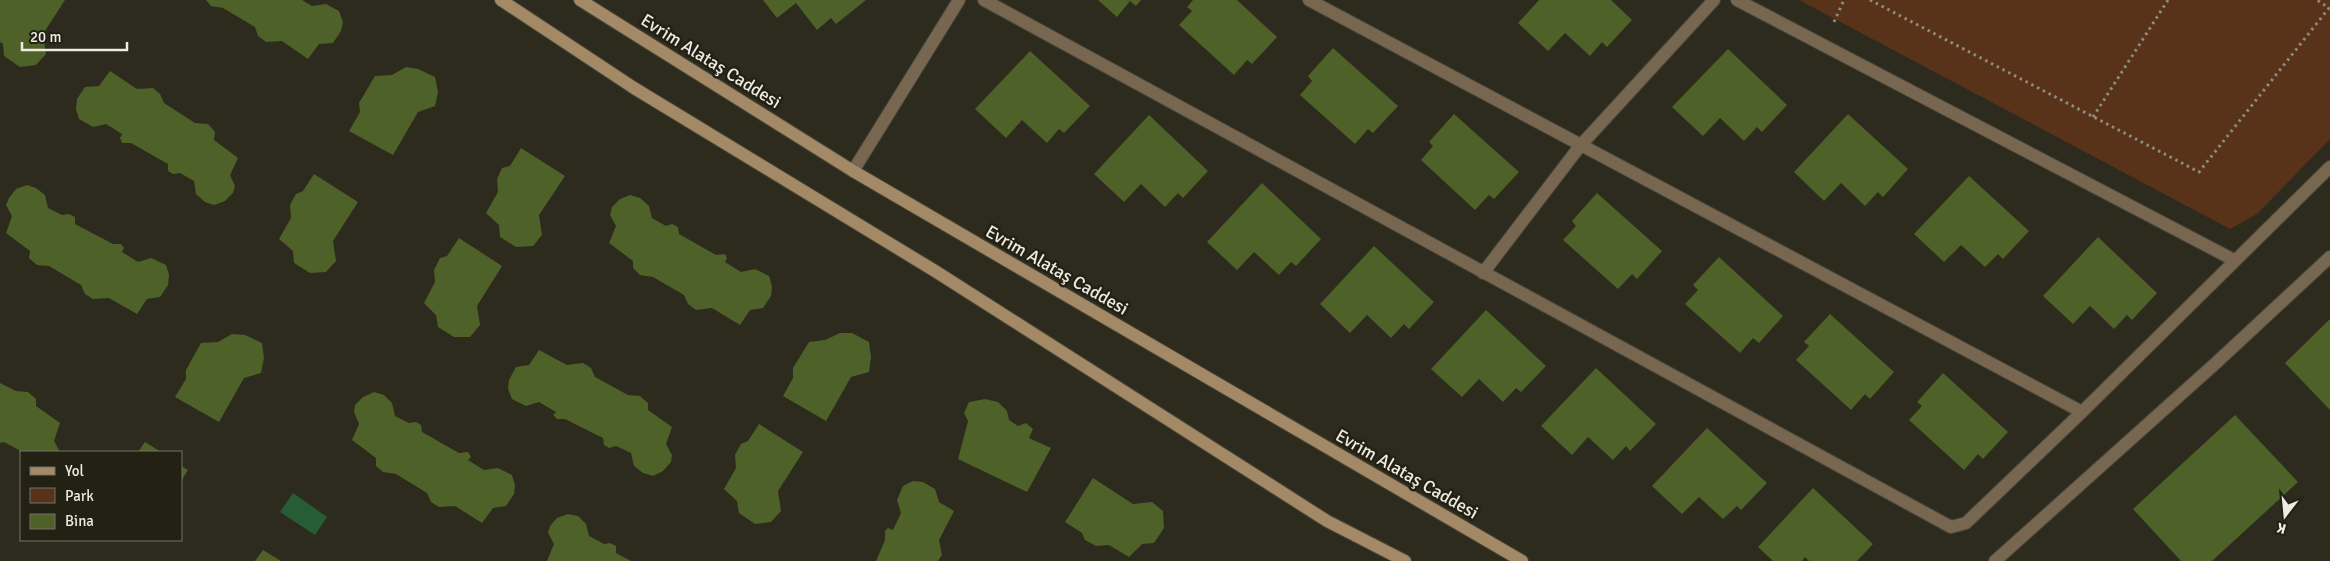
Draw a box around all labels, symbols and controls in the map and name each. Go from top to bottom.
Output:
street label: Evrim Alataş Caddesi [637,9,785,113]
scale bar [22,20,128,52]
text: 20 m [30,28,61,46]
street label: Evrim Alataş Caddesi [982,220,1132,320]
street label: Evrim Alataş Caddesi [1332,424,1482,524]
legend [20,451,182,541]
text: Yol [65,462,84,480]
text: Park [65,487,94,505]
north arrow [2260,491,2310,541]
text: Bina [65,512,94,530]
text: K [2275,519,2288,537]

